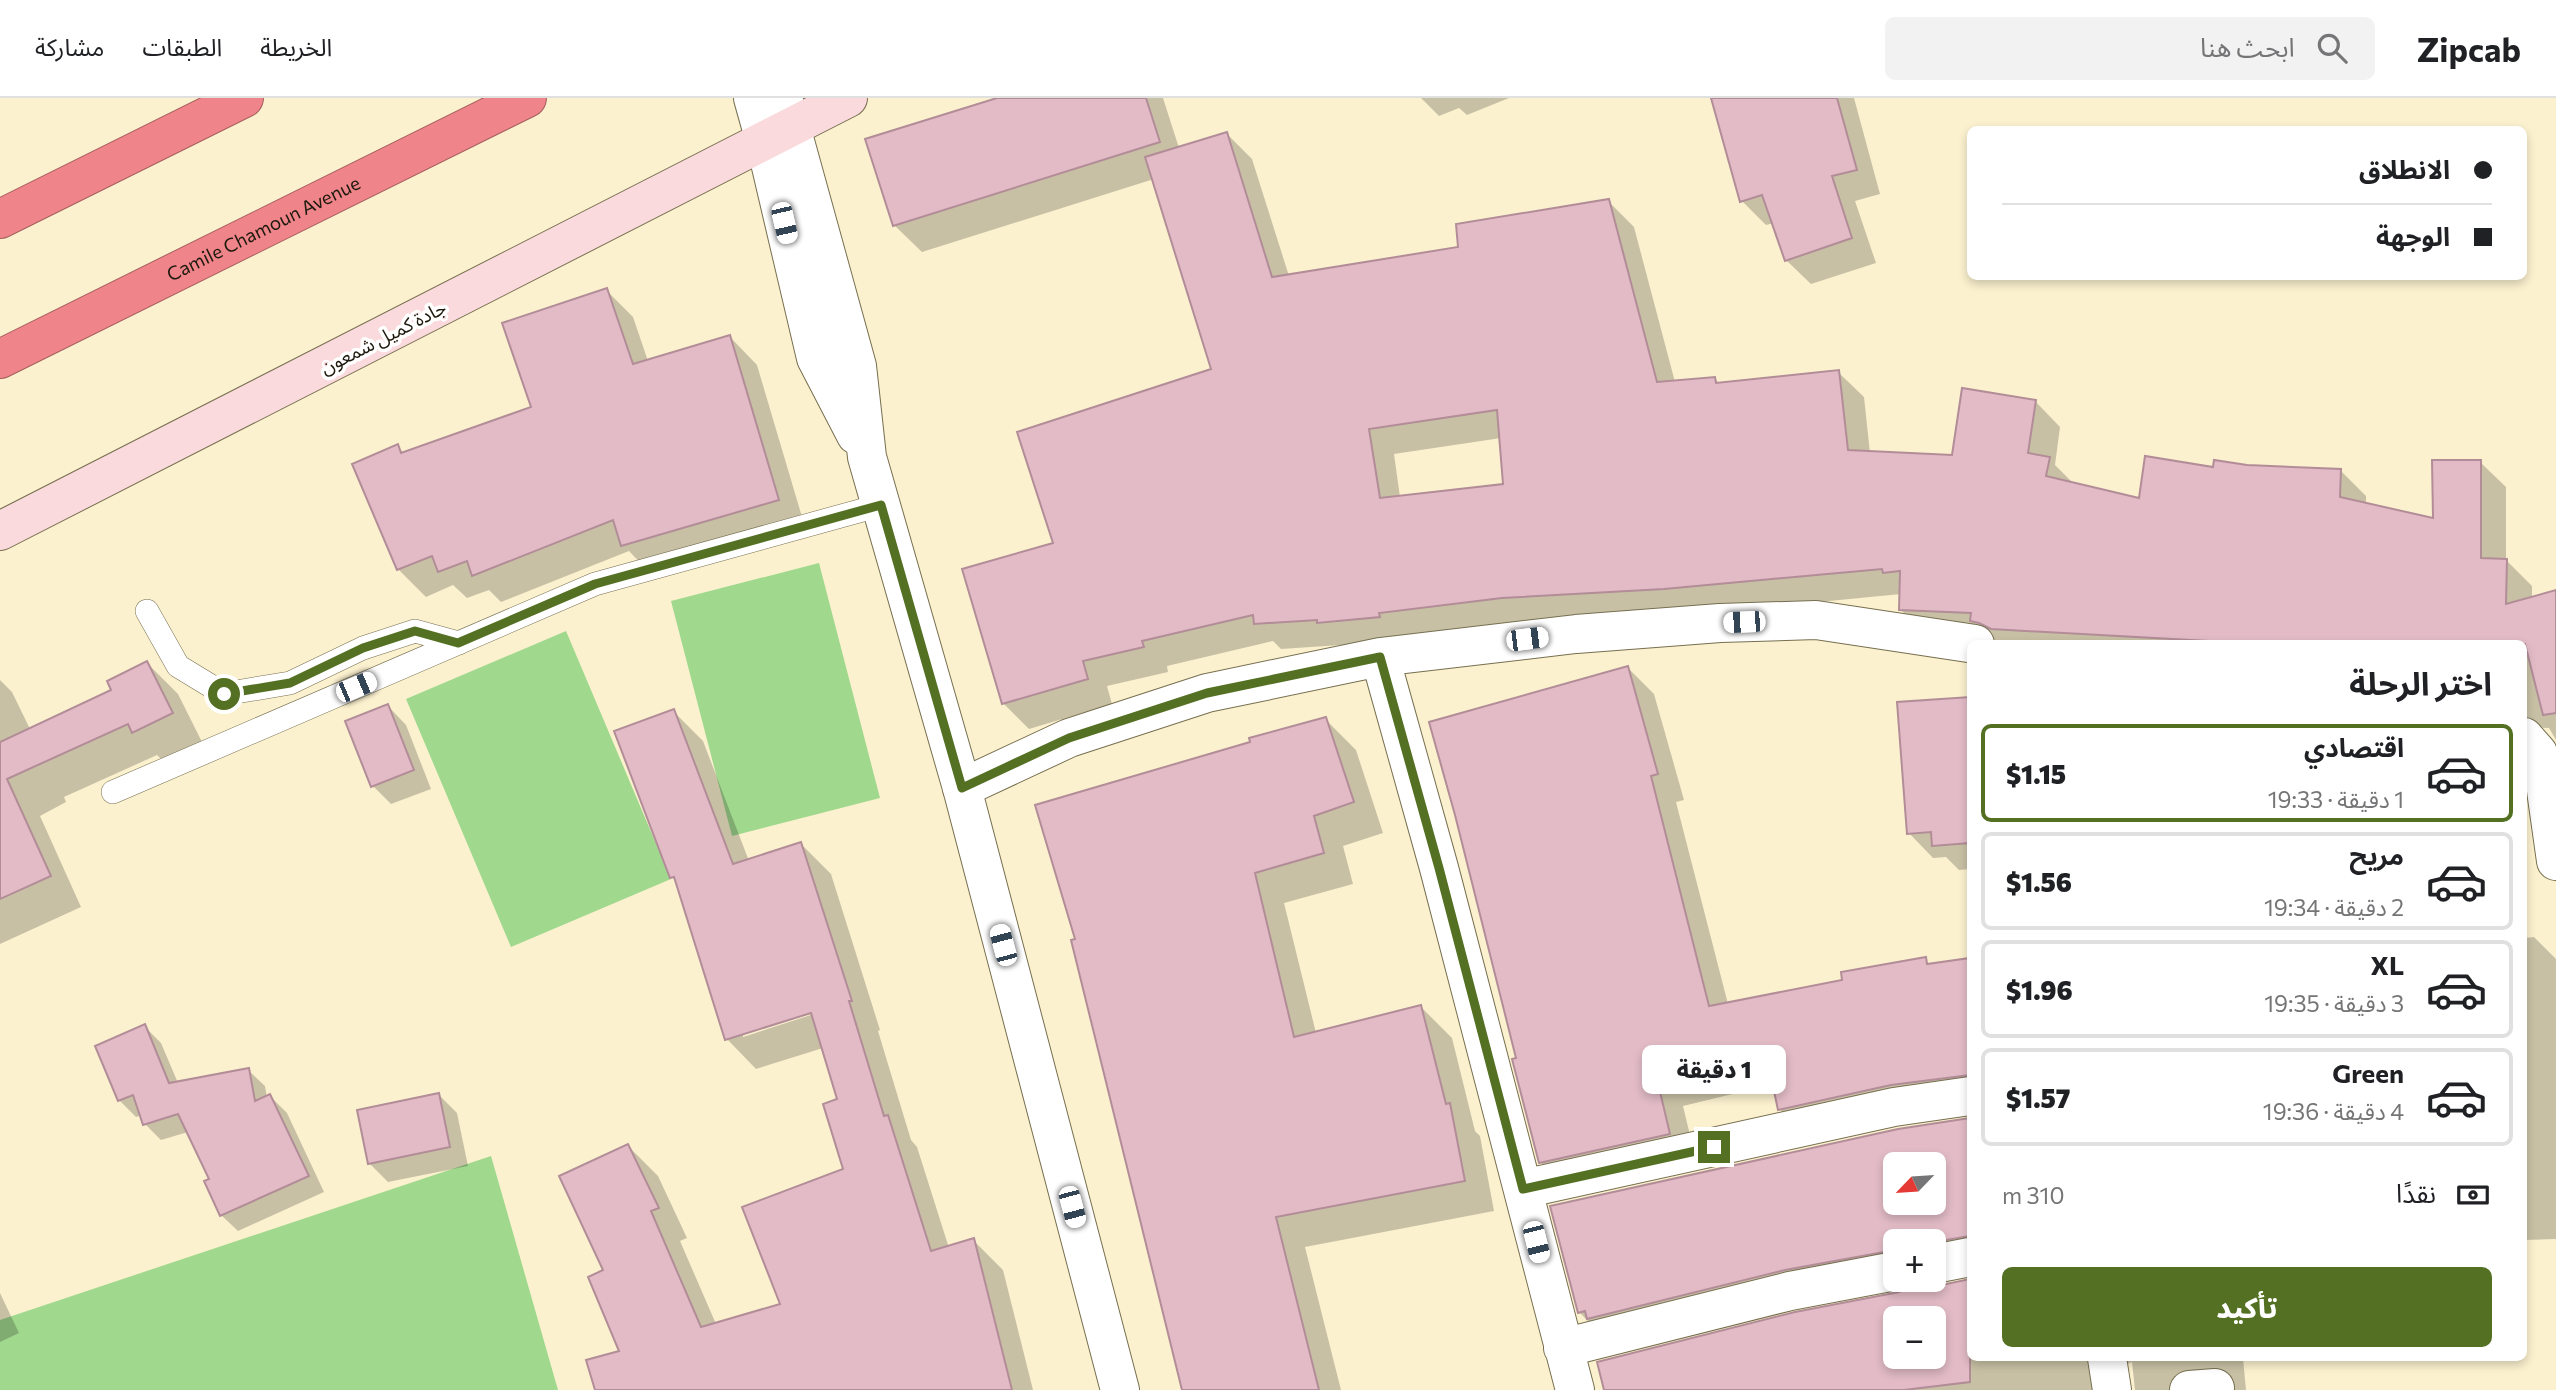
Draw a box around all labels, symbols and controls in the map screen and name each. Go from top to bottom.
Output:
search box [1885,17,2375,80]
text: Zipcab [2417,28,2521,69]
icon: search [2313,29,2351,67]
text: ابحث هنا [2200,31,2295,62]
text: مشاركة [35,32,104,61]
text: الطبقات [142,32,222,61]
text: الخريطة [260,32,332,61]
text: الانطلاق [2359,153,2450,184]
street label: Camile Chamoun Avenue [163,170,364,286]
car [770,200,799,246]
text: الوجهة [2376,220,2450,251]
street label: جادة كميل شمعون [316,295,450,379]
car [1723,611,1766,633]
car [1505,626,1550,652]
text: اختر الرحلة [2349,662,2492,702]
car [333,669,380,705]
route start [208,678,240,710]
text: اقتصادي [2304,731,2404,762]
icon: car [2425,742,2488,805]
text: $1.15 [2006,758,2066,789]
text: 1 دقيقة · 19:33 [2268,785,2404,813]
text: مريح [2349,839,2404,870]
icon: car [2425,850,2488,913]
text: $1.56 [2006,866,2072,897]
text: 2 دقيقة · 19:34 [2264,893,2404,921]
car [988,922,1019,968]
text: XL [2370,949,2404,980]
icon: car [2425,958,2488,1021]
text: $1.96 [2006,974,2073,1005]
text: 3 دقيقة · 19:35 [2264,989,2404,1017]
callout: 1 دقيقة [1642,1046,1786,1094]
text: 1 دقيقة [1676,1055,1752,1083]
text: Green [2332,1057,2404,1088]
icon: car [2425,1066,2488,1129]
text: $1.57 [2006,1082,2070,1113]
text: 4 دقيقة · 19:36 [2263,1097,2404,1125]
route end [1698,1131,1730,1163]
north arrow [1883,1152,1946,1214]
map controls [1883,1152,1946,1369]
icon: cash [2454,1176,2492,1214]
text: نقدًا [2396,1177,2436,1208]
text: 310 m [2002,1181,2064,1209]
car [1057,1184,1088,1230]
car [1521,1219,1552,1265]
button: + [1883,1229,1946,1292]
button: تأكيد [2002,1267,2492,1347]
button: − [1883,1306,1946,1369]

